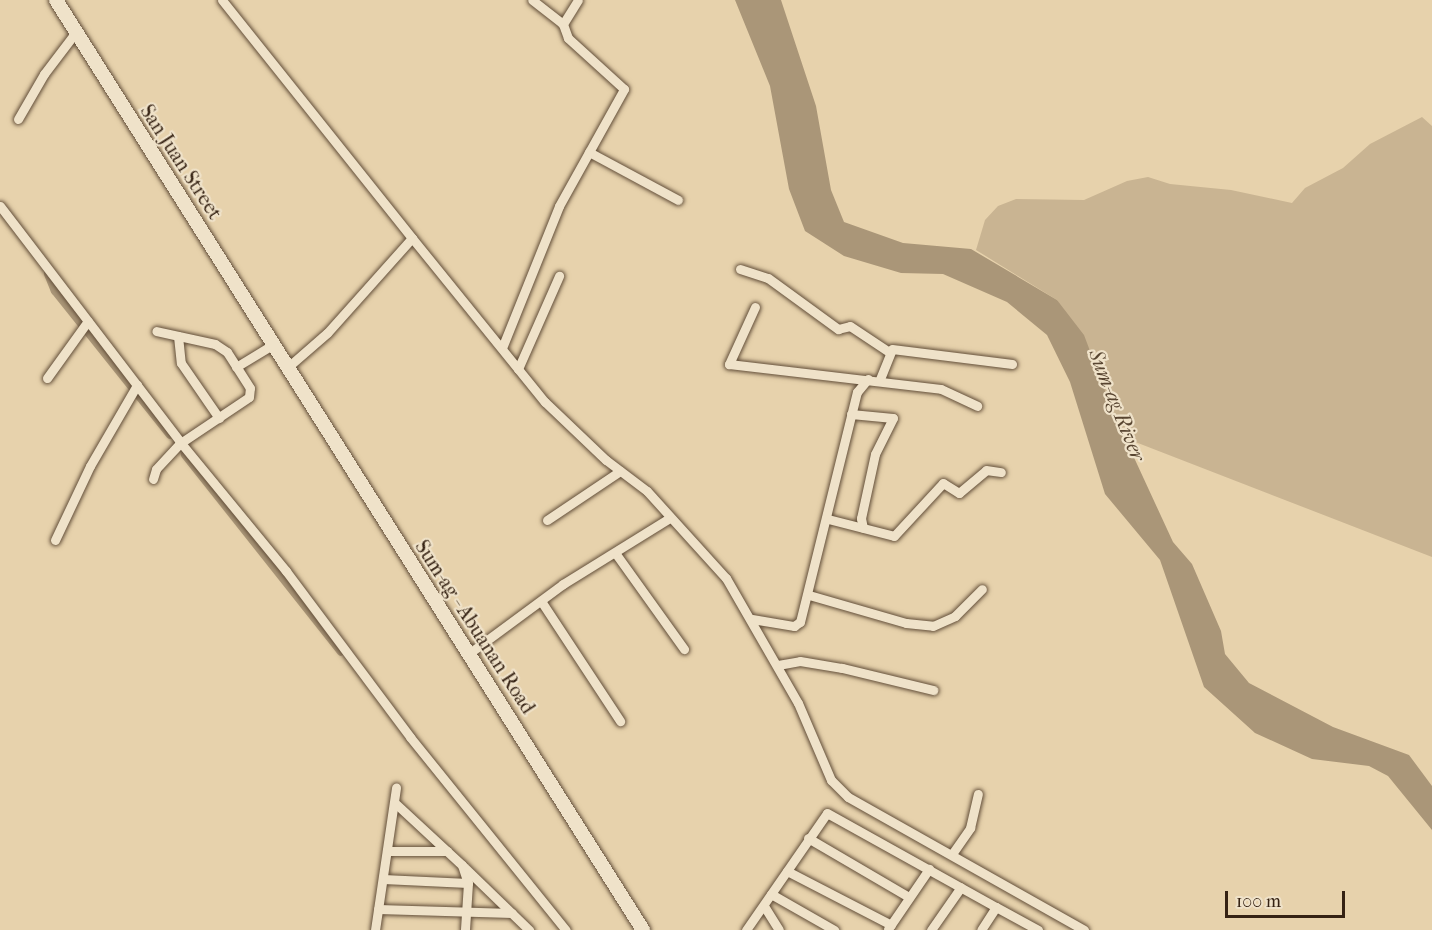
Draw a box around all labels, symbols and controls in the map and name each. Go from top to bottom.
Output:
street label: San Juan Street [135,100,227,224]
water label: Sum-ag River [1083,345,1151,465]
street label: Sum-ag - Abuanan Road [410,536,540,718]
scale bar [1228,879,1348,917]
text: 100 m [1236,891,1281,912]

